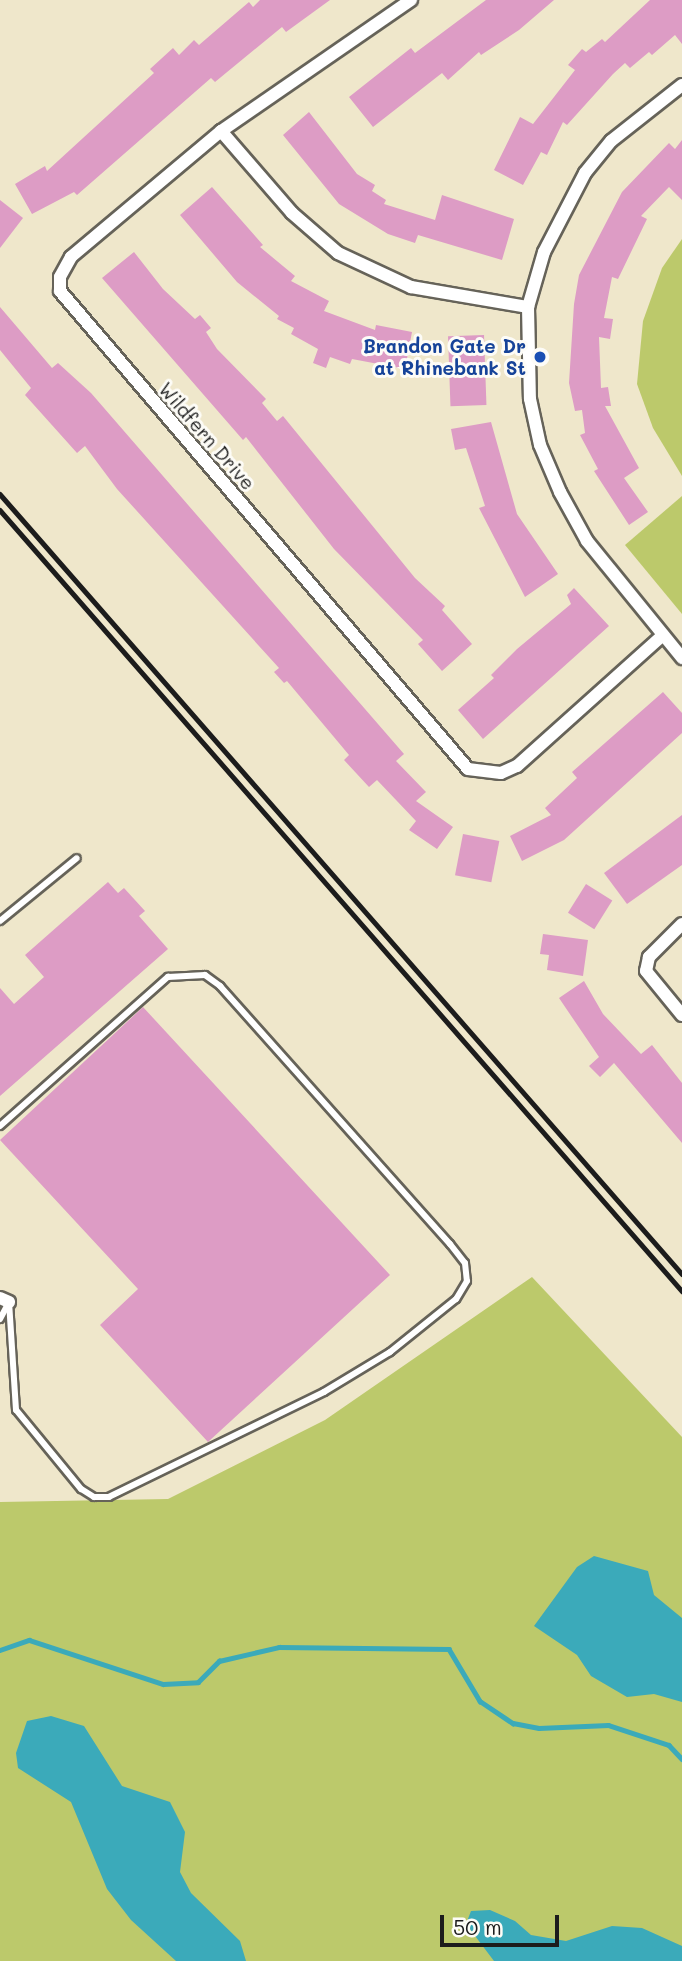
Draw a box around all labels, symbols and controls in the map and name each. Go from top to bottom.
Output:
place label: Brandon Gate Dr at Rhinebank St [363,335,526,379]
marker: Brandon Gate Dr at Rhinebank St [532,349,548,365]
street label: Wildfern Drive [154,378,260,494]
scale bar [444,1902,563,1946]
text: 50 m [453,1913,502,1940]

